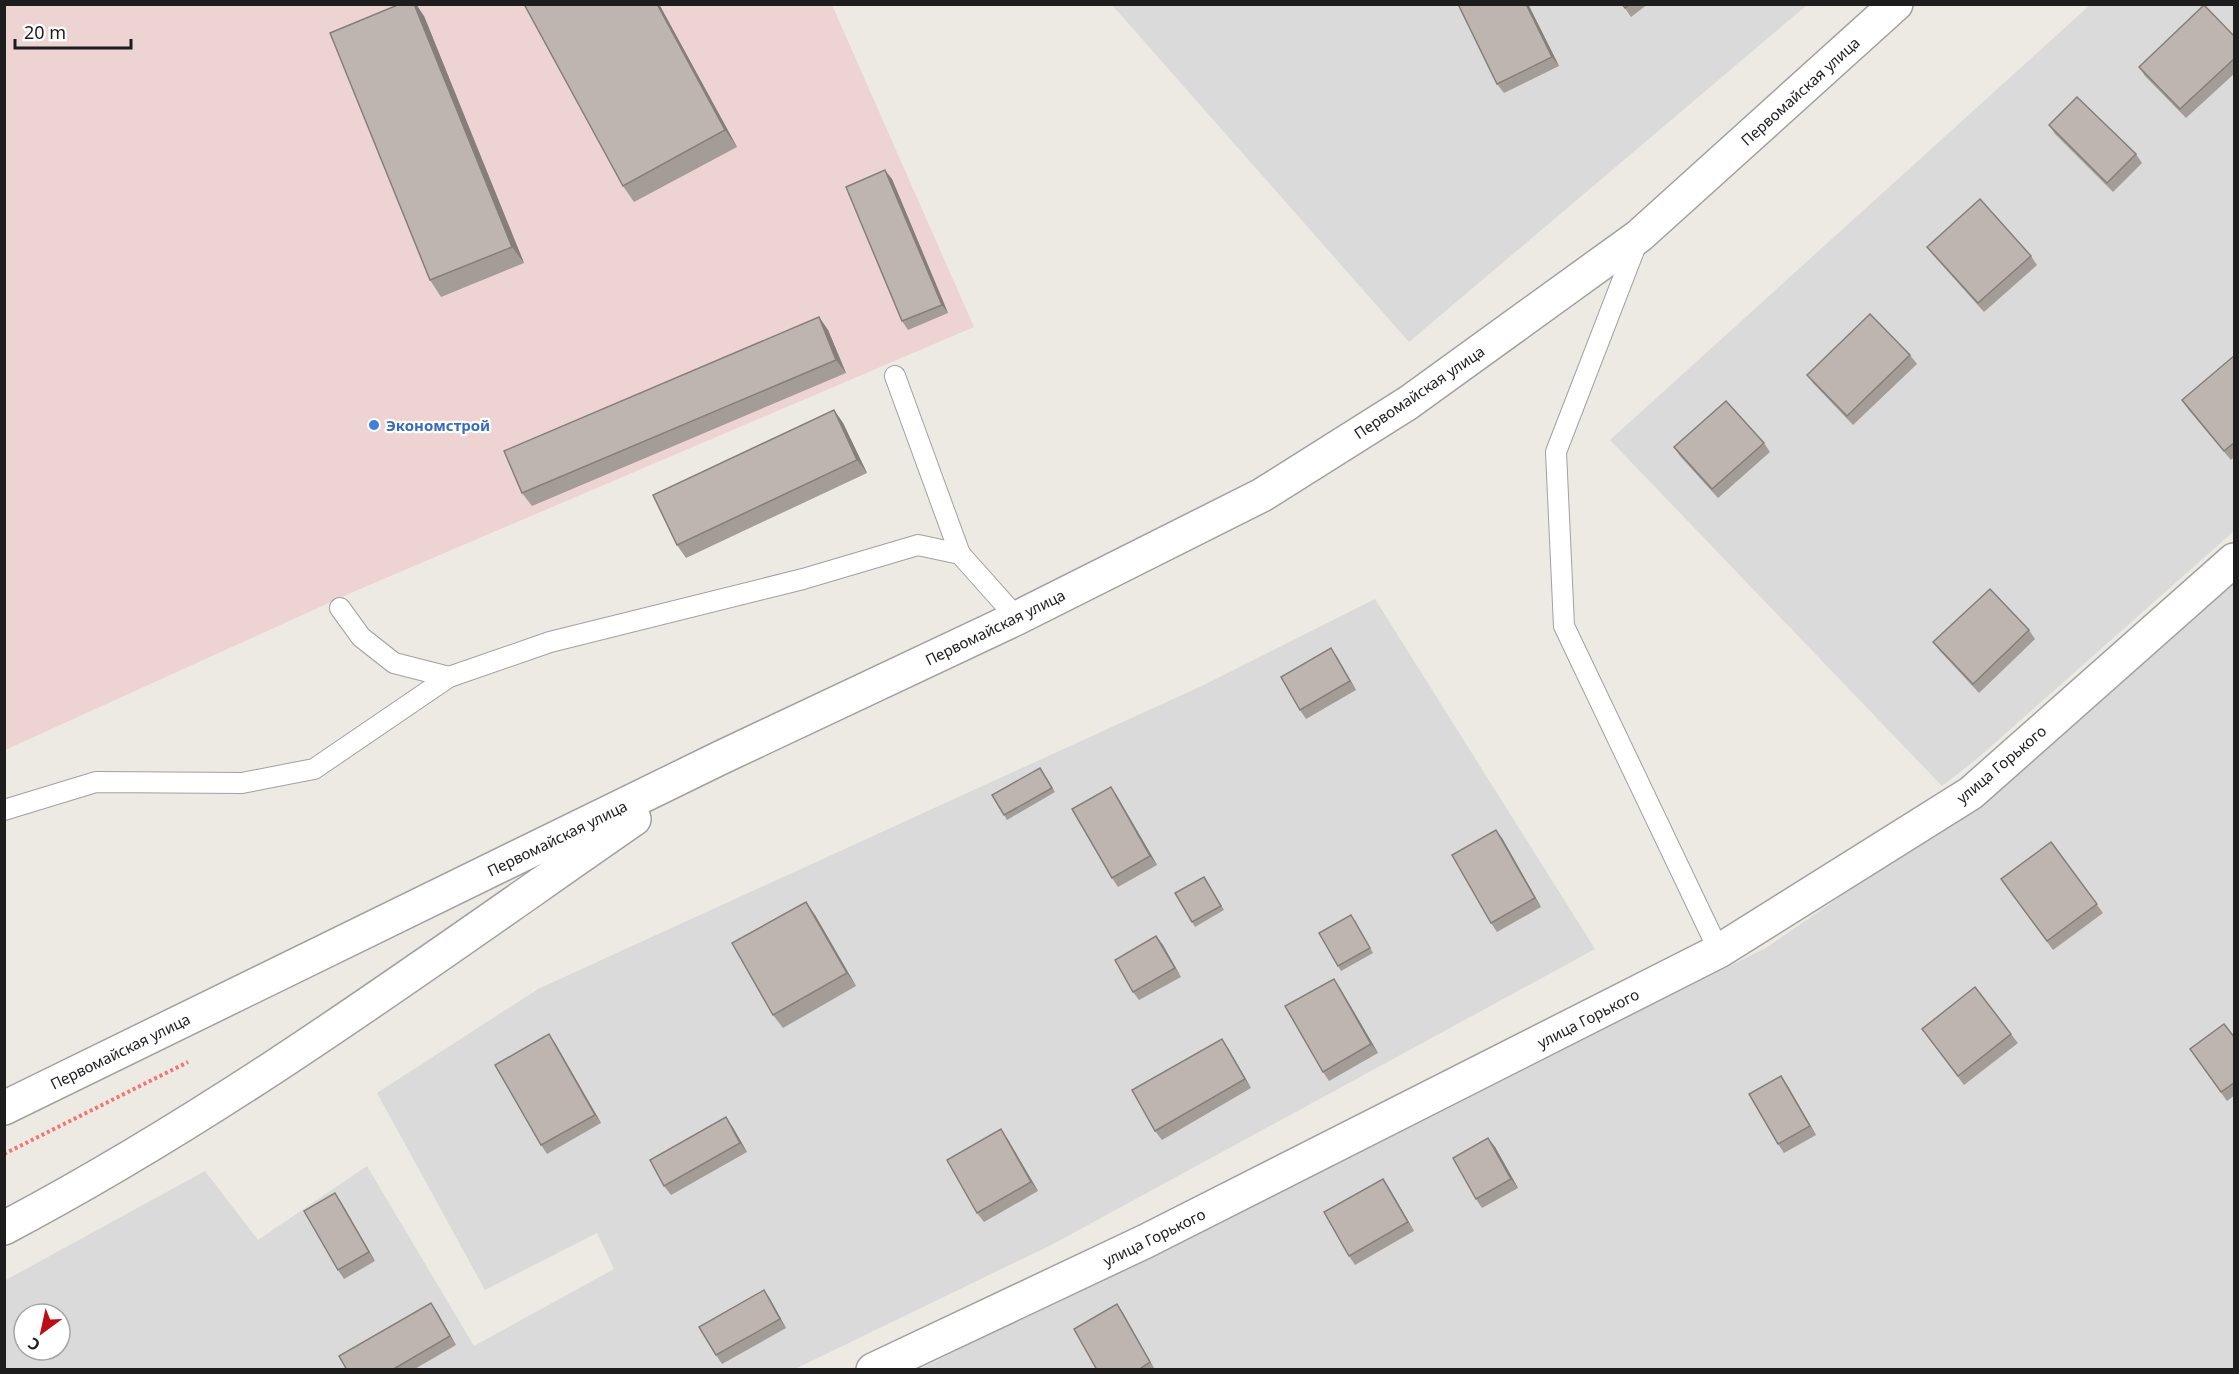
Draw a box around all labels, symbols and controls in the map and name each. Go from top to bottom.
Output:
scale bar [15,12,130,50]
text: 20 m [24,20,66,44]
street label: Первомайская улица [1736,32,1864,150]
street label: Первомайская улица [1350,341,1488,443]
place label: Экономстрой [386,415,490,435]
marker: Экономстрой [367,418,381,432]
street label: Первомайская улица [922,584,1068,670]
street label: улица Горького [1952,720,2050,808]
street label: Первомайская улица [484,795,630,881]
street label: улица Горького [1534,984,1642,1052]
street label: Первомайская улица [47,1008,193,1094]
street label: улица Горького [1099,1204,1209,1270]
north arrow [12,1302,72,1362]
text: С [24,1333,44,1357]

